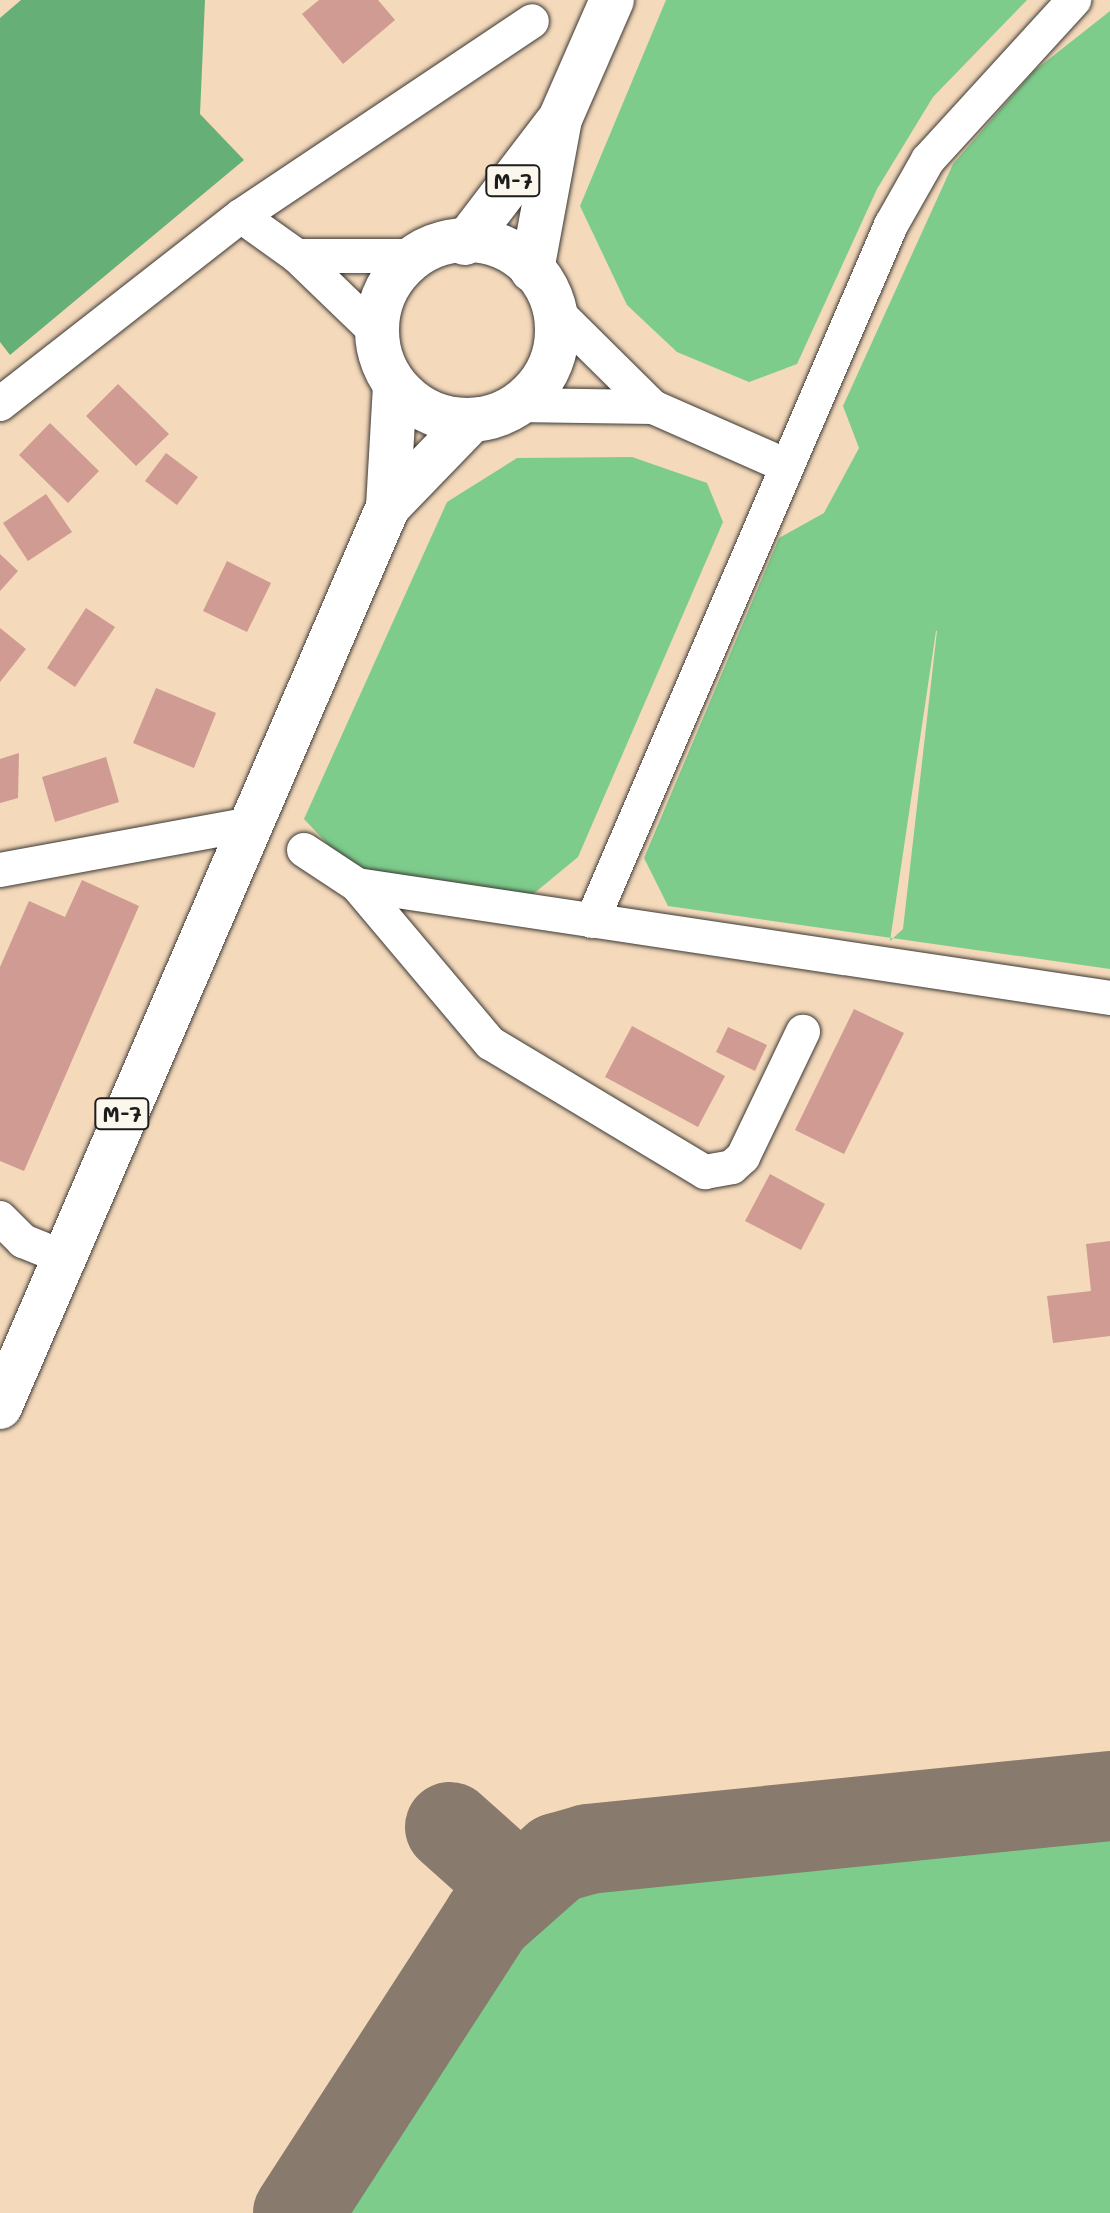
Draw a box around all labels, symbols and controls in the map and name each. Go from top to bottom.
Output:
road number: M-7 [485,163,541,199]
road number: M-7 [94,1096,150,1132]

